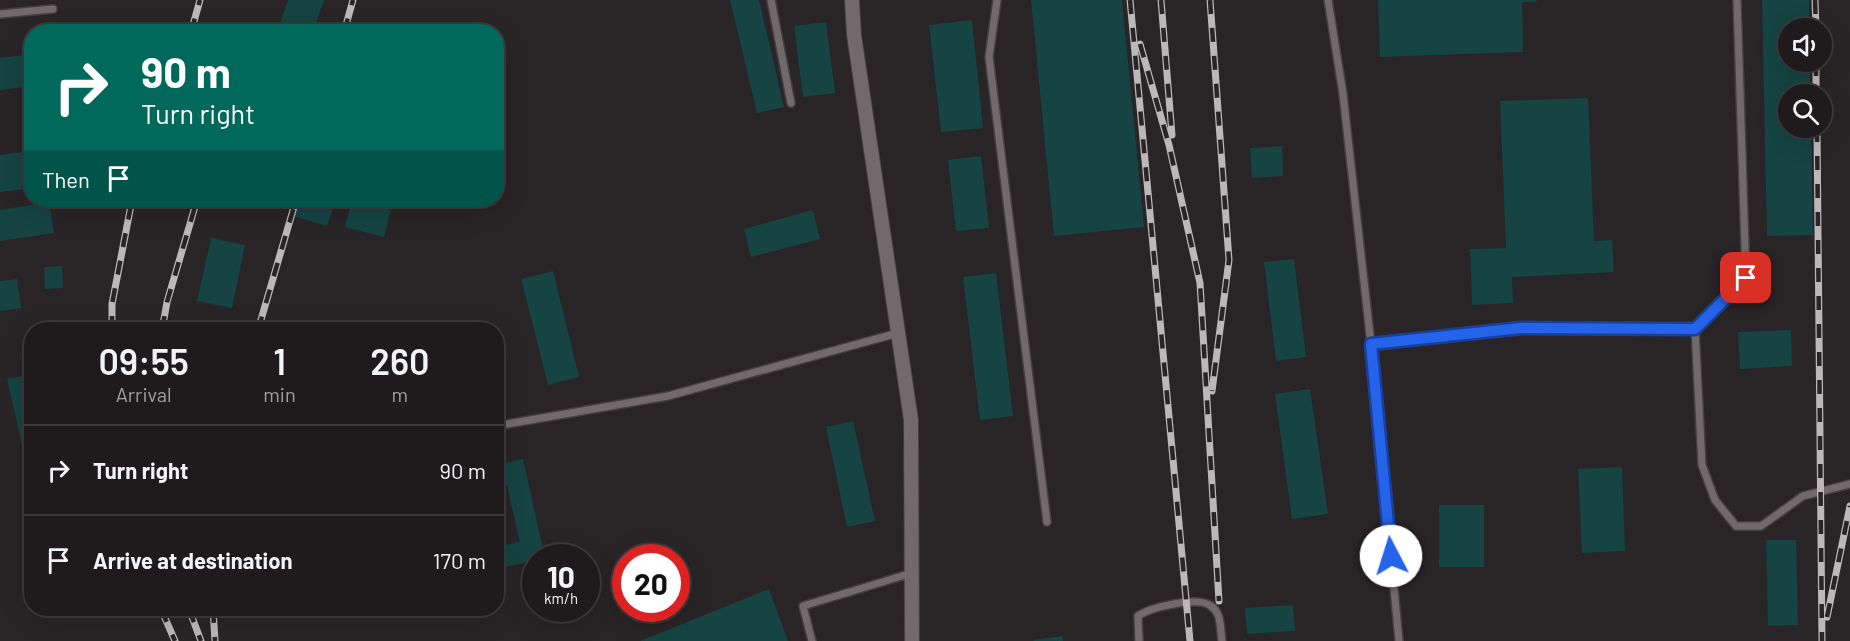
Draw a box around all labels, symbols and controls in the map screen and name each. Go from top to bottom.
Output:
map controls [1778,18,1832,138]
button: sound [1778,18,1832,72]
text: 90 m [141,46,231,96]
icon: right [42,48,120,126]
button: search [1778,84,1832,138]
text: Turn right [141,97,255,129]
icon: arrive [102,162,135,195]
text: Then [42,166,90,192]
pin [1720,252,1771,303]
icon: arrive [1729,261,1762,294]
text: 09:55 [98,339,189,382]
text: 1 [273,339,286,382]
text: 260 [370,339,430,382]
text: Arrival [116,382,172,406]
text: min [263,382,296,406]
text: m [392,382,408,406]
icon: right [42,454,75,487]
text: Turn right [93,457,188,483]
text: 90 m [440,457,486,483]
position arrow [1359,524,1423,588]
icon: arrive [42,544,75,577]
speed limit sign: 20 [612,544,690,622]
text: Arrive at destination [93,547,292,573]
text: 170 m [433,547,486,573]
text: 10 [547,558,575,594]
text: km/h [544,589,578,607]

